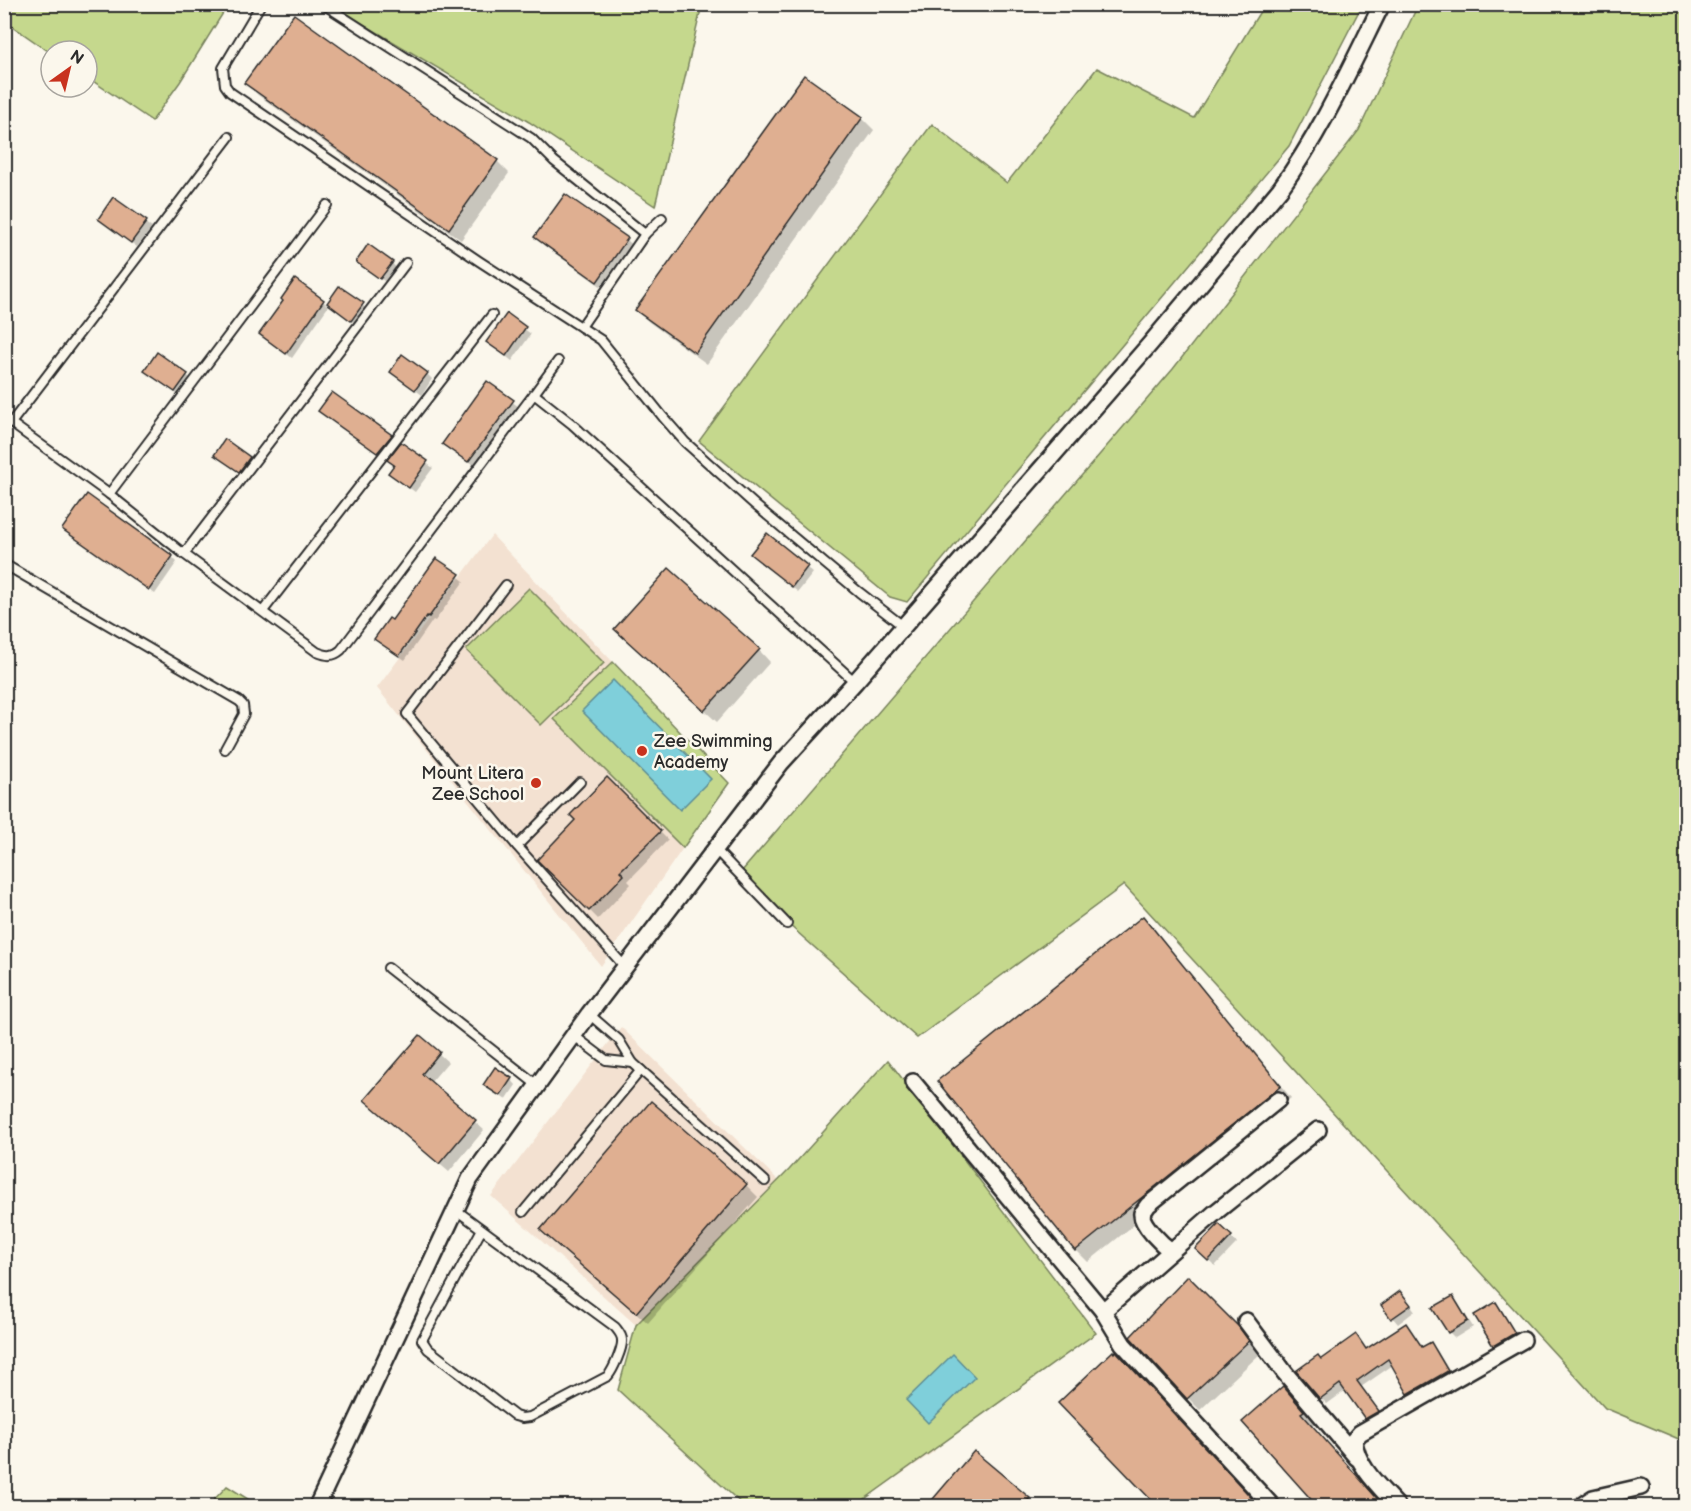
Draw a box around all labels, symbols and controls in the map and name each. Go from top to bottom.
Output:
north arrow [39,39,99,99]
text: N [66,47,87,69]
place label: Zee Swimming Academy [653,731,773,773]
marker: Zee Swimming Academy [635,744,649,758]
place label: Mount Litera Zee School [421,763,524,805]
marker: Mount Litera Zee School [529,776,543,790]

